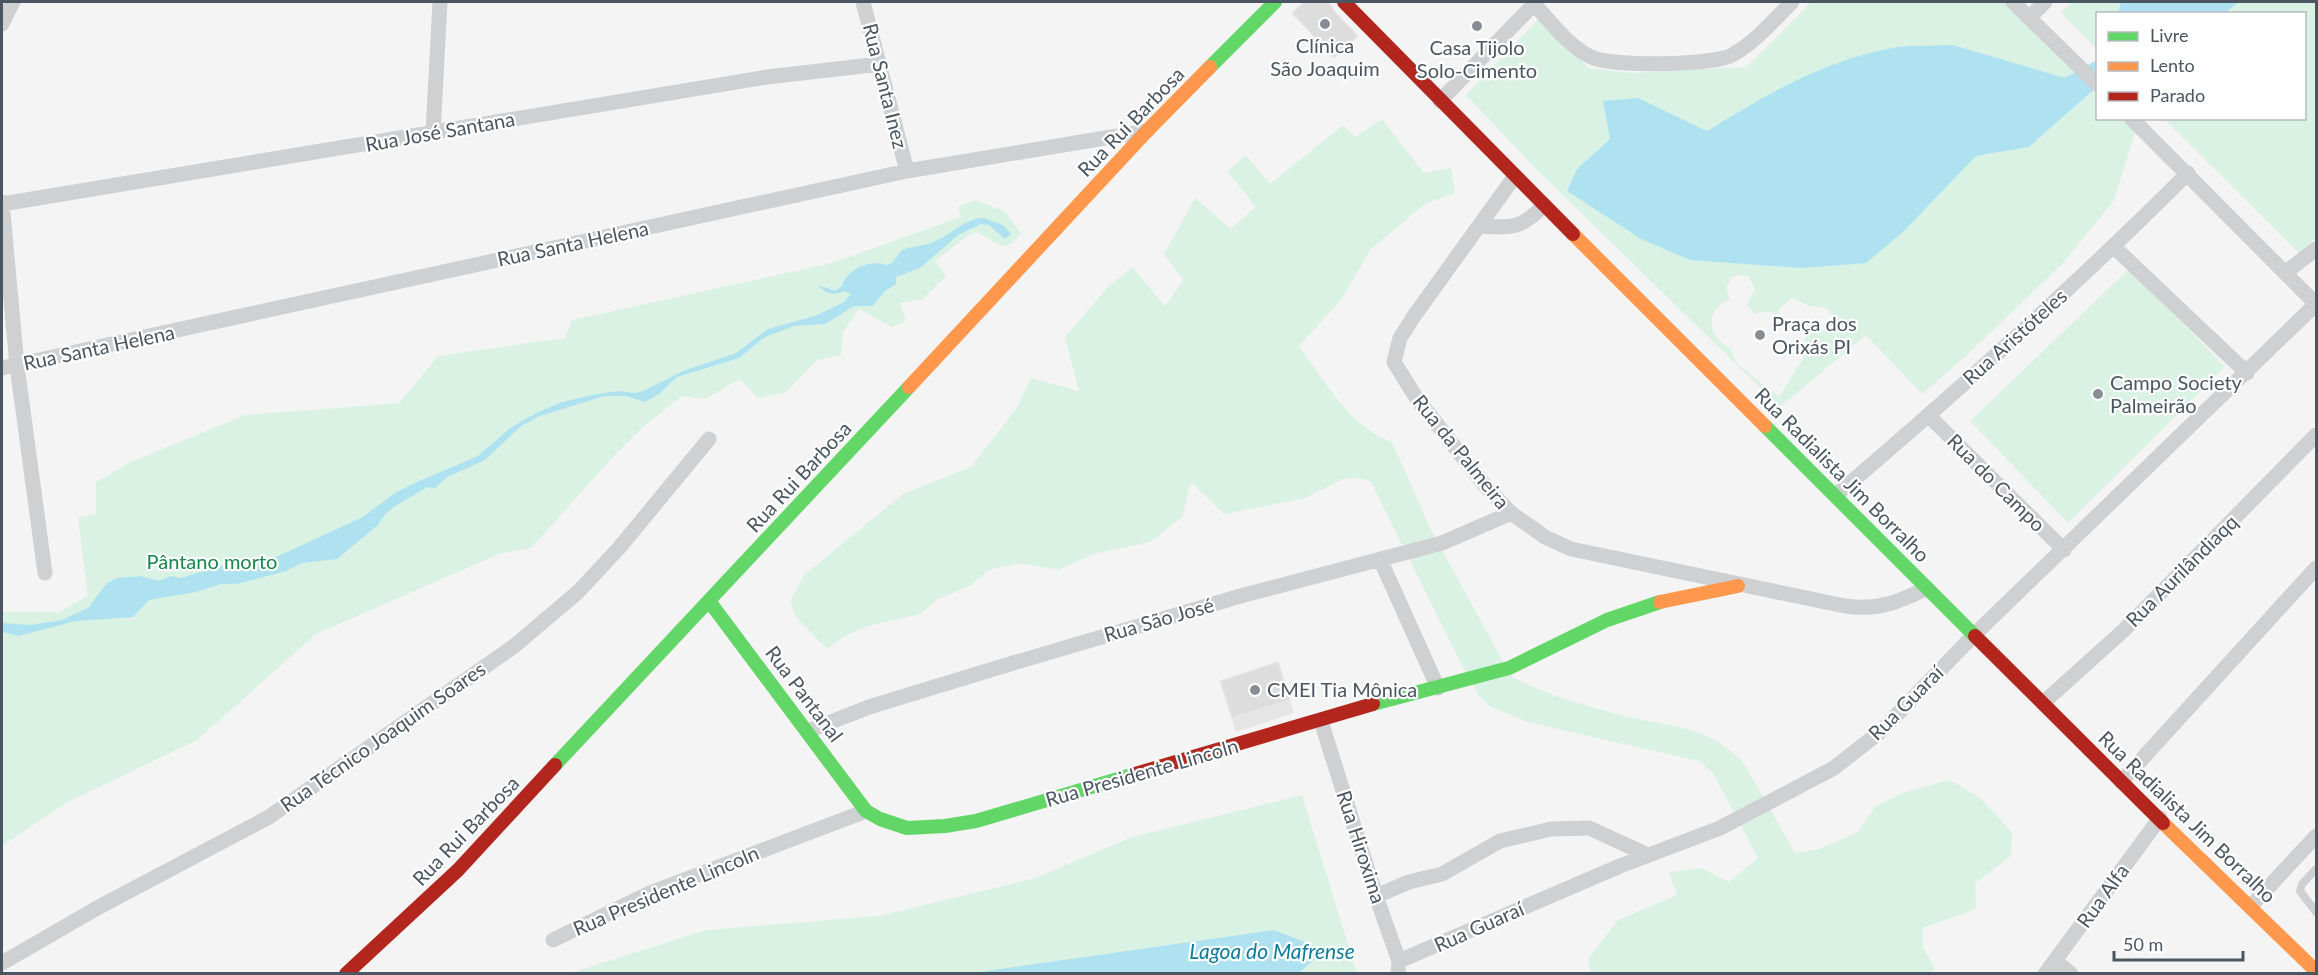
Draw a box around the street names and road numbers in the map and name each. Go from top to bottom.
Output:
street label: Rua Santa Inez [859,21,913,151]
street label: Rua Rui Barbosa [1072,62,1188,181]
street label: Rua José Santana [363,106,516,156]
street label: Rua Santa Helena [495,215,651,271]
street label: Rua Aristóteles [1957,283,2071,389]
street label: Rua Santa Helena [21,319,177,375]
street label: Rua Radialista Jim Borralho [1751,382,1935,566]
street label: Rua da Palmeira [1408,389,1515,513]
street label: Rua Rui Barbosa [741,416,856,537]
street label: Rua do Campo [1943,428,2051,536]
street label: Rua Aurilândiaqq [2120,509,2242,631]
street label: Rua São José [1101,592,1217,646]
street label: Rua Pantanal [761,641,849,746]
street label: Rua Técnico Joaquim Soares [275,656,490,816]
street label: Rua Guaraí [1863,659,1948,745]
street label: Rua Radialista Jim Borralho [2094,725,2281,907]
street label: Rua Presidente Lincoln [1043,733,1241,811]
street label: Rua Rui Barbosa [407,771,523,890]
street label: Rua Hiroxima [1332,787,1391,906]
street label: Rua Presidente Lincoln [569,840,762,940]
street label: Rua Alfa [2071,859,2133,932]
street label: Rua Guaraí [1430,895,1528,957]

